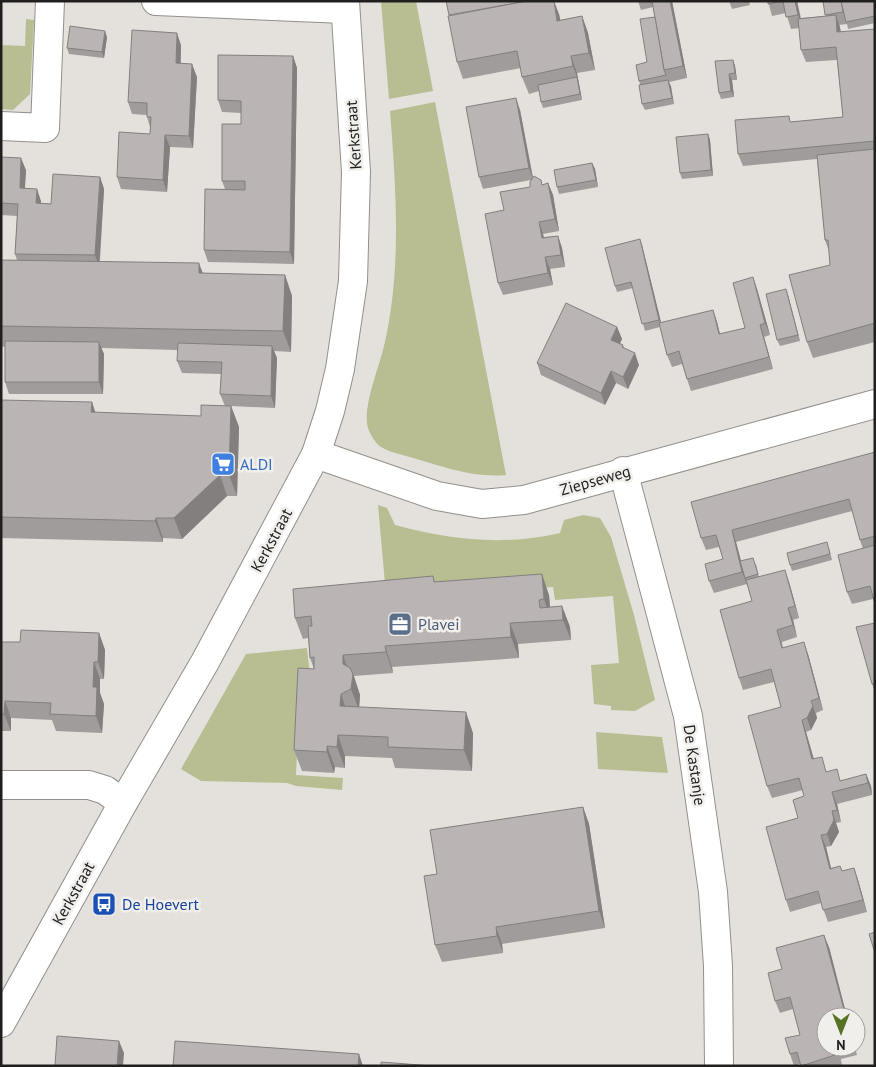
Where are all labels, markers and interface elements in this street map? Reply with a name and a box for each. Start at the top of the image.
street label: Kerkstraat [341,99,365,170]
supermarket icon: ALDI [210,451,236,477]
place label: ALDI [240,454,273,474]
street label: Ziepseweg [557,460,633,500]
street label: Kerkstraat [246,504,296,575]
office icon: Plavei [387,611,413,637]
place label: Plavei [418,614,460,634]
street label: De Kastanje [679,723,711,807]
street label: Kerkstraat [47,857,99,928]
bus stop icon: De Hoevert [91,891,117,917]
place label: De Hoevert [122,894,200,914]
north arrow [816,1007,866,1057]
text: N [836,1036,846,1054]

